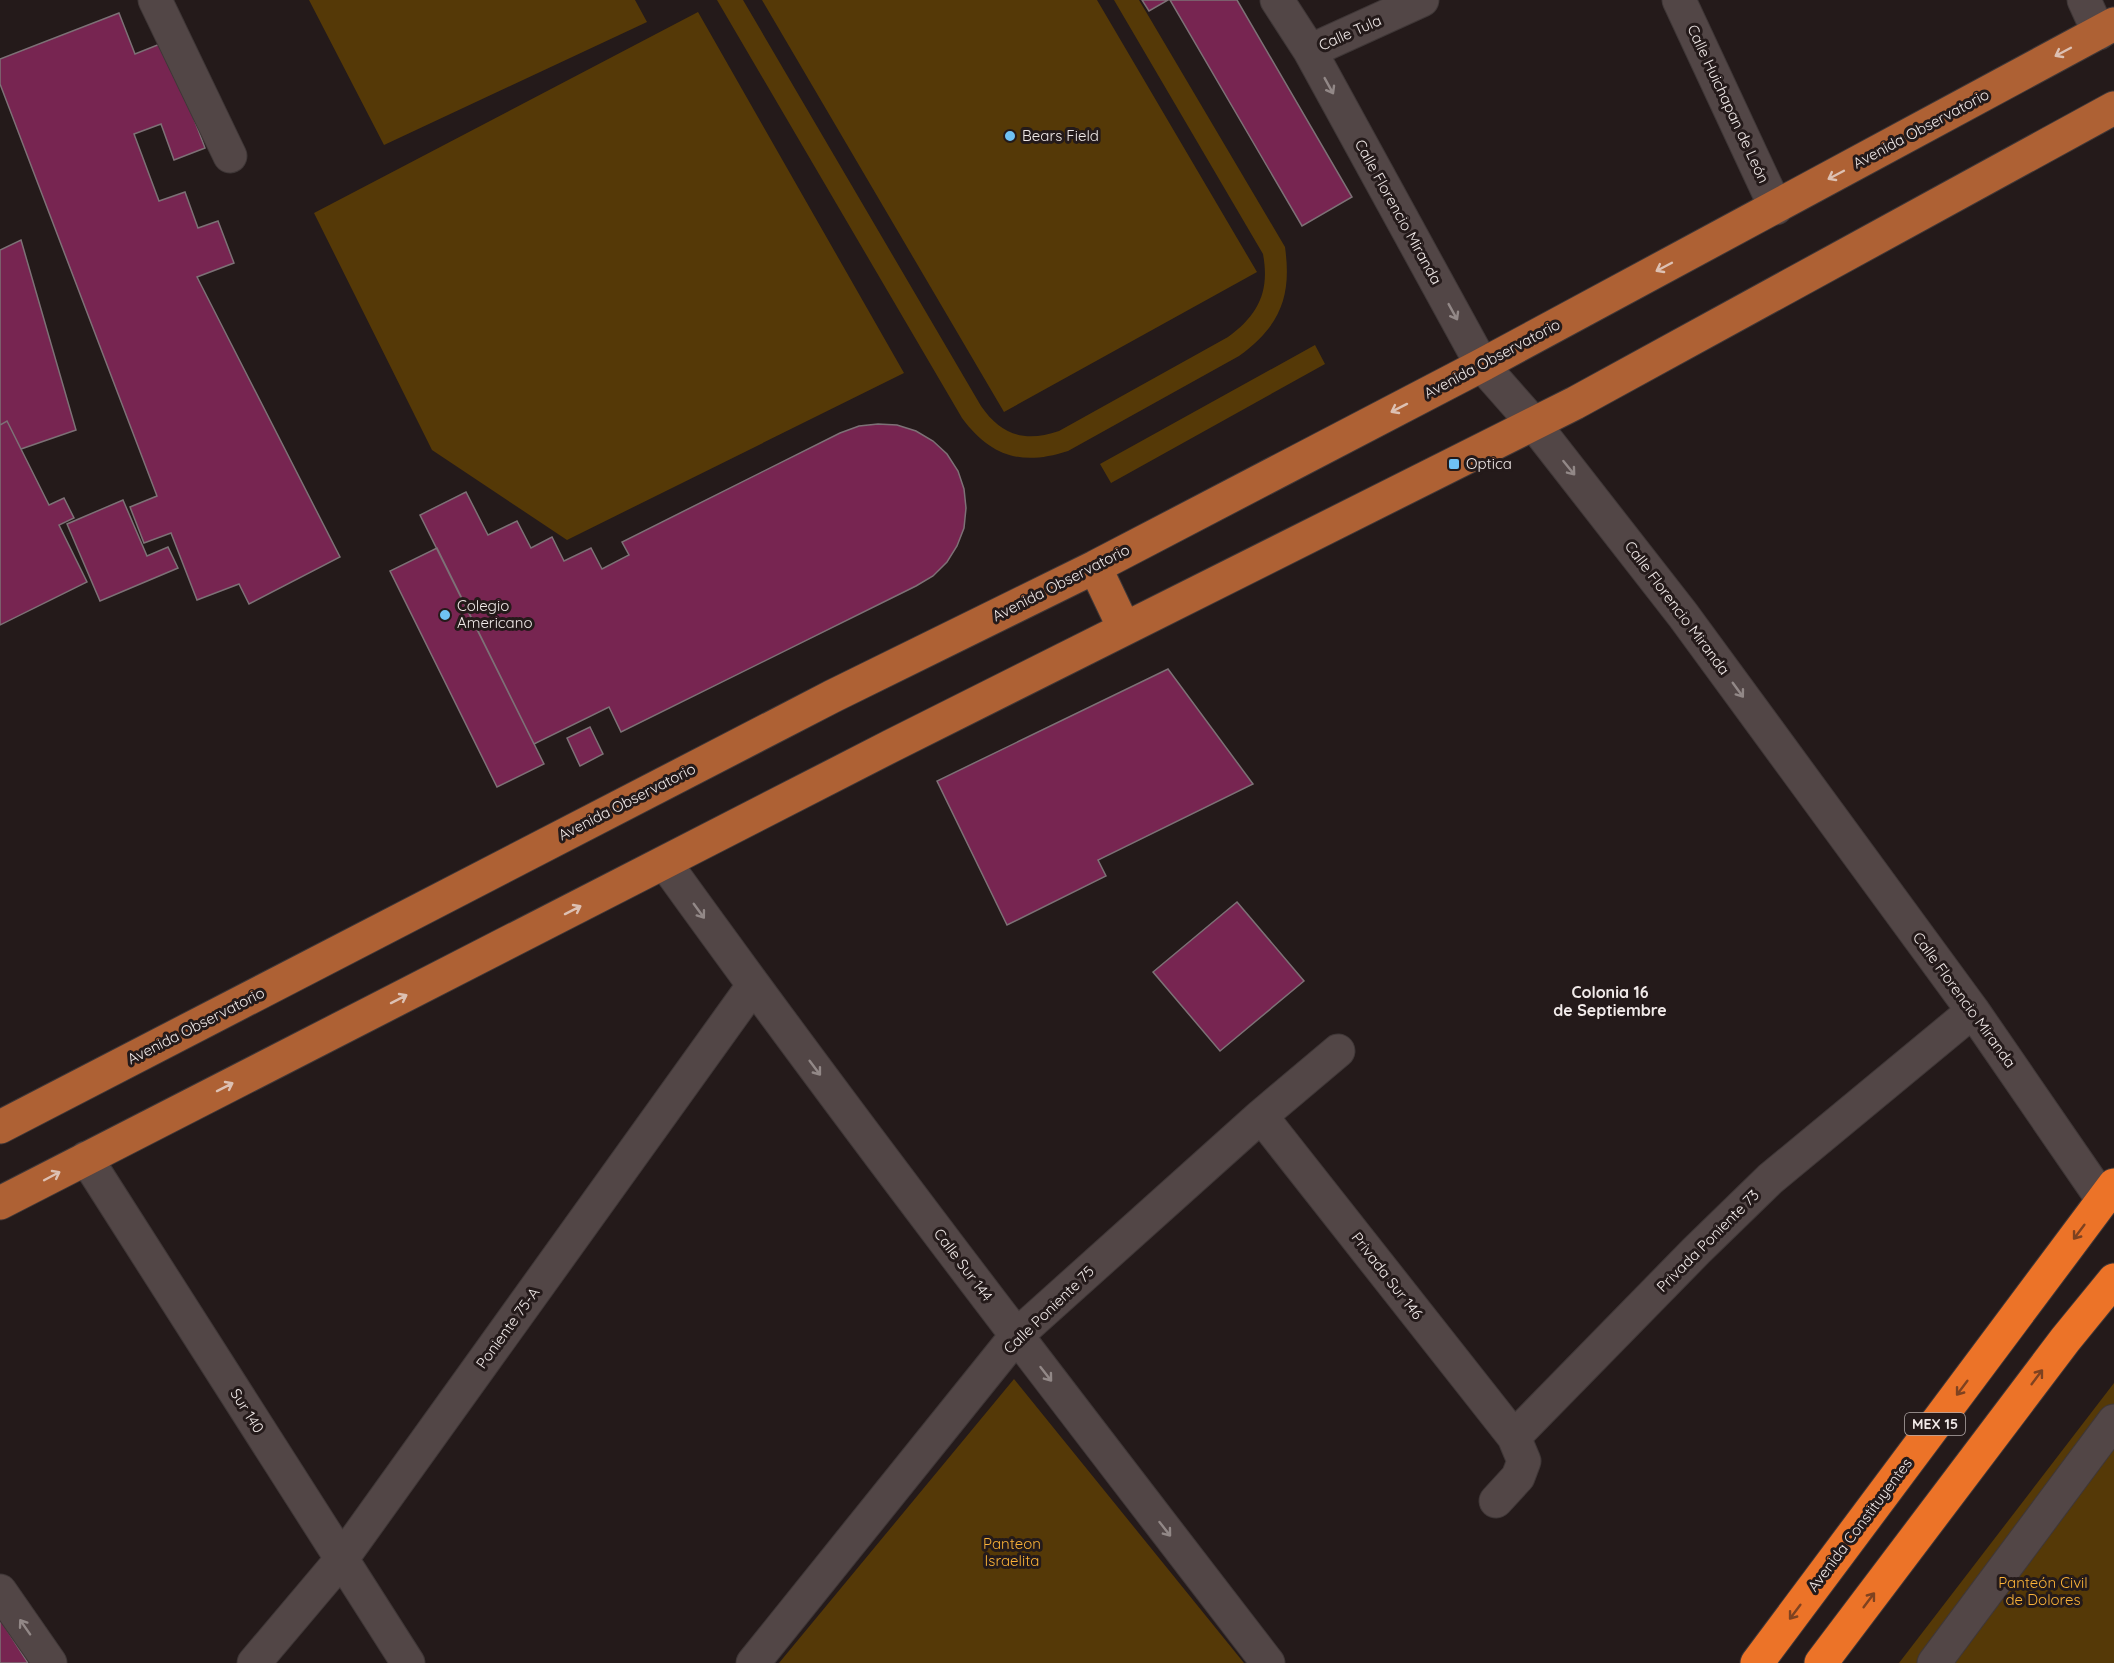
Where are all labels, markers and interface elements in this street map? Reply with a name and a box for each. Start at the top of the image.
street label: Calle Tula [1316,10,1384,55]
street label: Calle Huichapan de León [1683,21,1774,186]
one-way arrow [2055,46,2072,58]
one-way arrow [1323,77,1335,94]
street label: Avenida Observatorio [1849,85,1992,173]
place label: Bears Field [1022,126,1099,145]
marker: Bears Field [1003,129,1017,143]
street label: Calle Florencio Miranda [1351,136,1446,288]
one-way arrow [1828,169,1845,181]
one-way arrow [1656,262,1674,274]
one-way arrow [1448,303,1459,321]
street label: Avenida Observatorio [1420,315,1563,403]
one-way arrow [1391,403,1409,414]
place label: Optica [1466,454,1512,473]
marker: Optica [1447,457,1461,471]
one-way arrow [1562,460,1575,476]
street label: Calle Florencio Miranda [1621,537,1734,678]
street label: Avenida Observatorio [989,540,1133,625]
place label: Colegio Americano [457,596,532,632]
marker: Colegio Americano [438,608,452,622]
one-way arrow [1732,681,1744,697]
street label: Avenida Observatorio [555,759,699,844]
one-way arrow [693,902,705,918]
one-way arrow [563,904,581,915]
street label: Calle Florencio Miranda [1909,928,2020,1071]
district label: Colonia 16 de Septiembre [1553,982,1667,1020]
street label: Avenida Observatorio [124,983,268,1068]
one-way arrow [390,993,407,1005]
one-way arrow [808,1059,821,1075]
one-way arrow [216,1081,234,1093]
one-way arrow [43,1170,60,1182]
street label: Privada Poniente 73 [1652,1185,1763,1296]
one-way arrow [2073,1224,2085,1240]
street label: Calle Sur 144 [930,1225,997,1305]
street label: Privada Sur 146 [1347,1228,1427,1323]
street label: Calle Poniente 75 [999,1262,1098,1358]
street label: Poniente 75-A [472,1283,544,1372]
one-way arrow [1039,1366,1052,1382]
one-way arrow [2030,1369,2043,1385]
one-way arrow [1956,1380,1968,1396]
street label: Sur 140 [226,1385,268,1437]
road number: MEX 15 [1905,1413,1965,1435]
street label: Avenida Constituyentes [1803,1454,1916,1595]
one-way arrow [1158,1521,1171,1537]
park label: Panteon Israelita [983,1534,1041,1570]
park label: Panteón Civil de Dolores [1998,1573,2088,1609]
one-way arrow [1862,1592,1875,1608]
one-way arrow [1789,1603,1801,1619]
one-way arrow [19,1620,31,1636]

